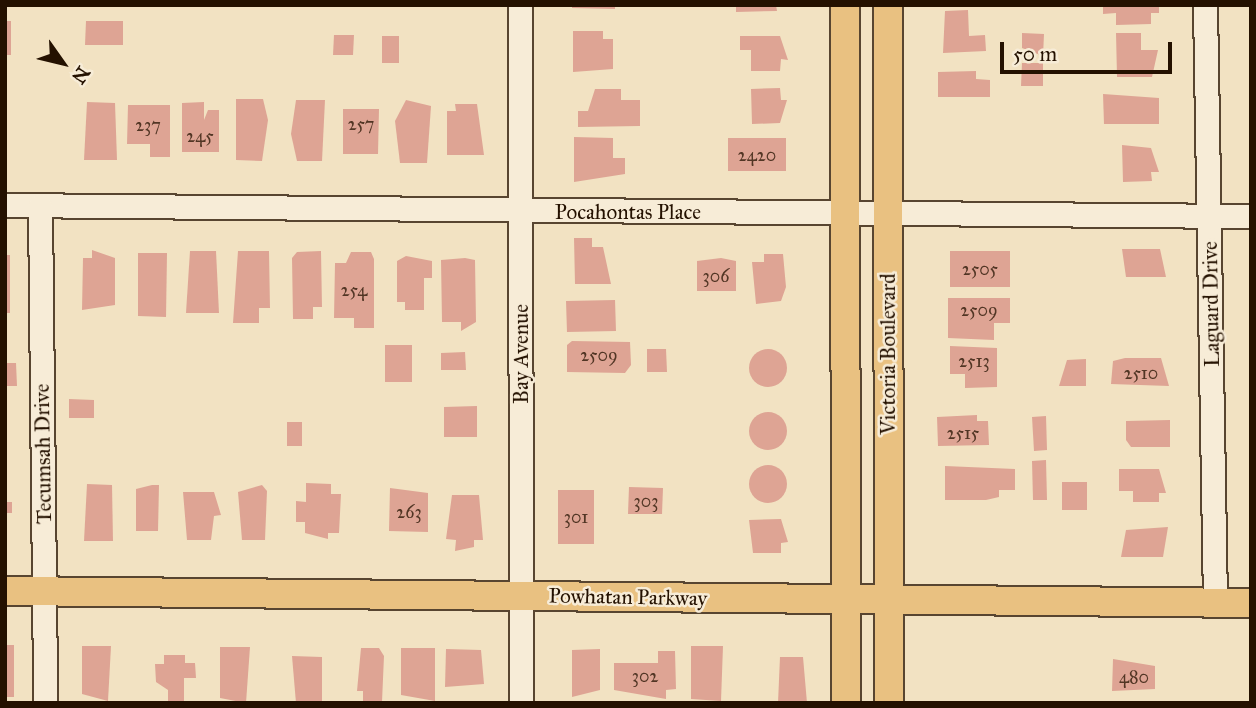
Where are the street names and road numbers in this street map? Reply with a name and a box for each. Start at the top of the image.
street label: Pocahontas Place [555,199,701,225]
street label: Laguard Drive [1197,241,1225,367]
street label: Victoria Boulevard [875,273,901,435]
street label: Bay Avenue [508,304,534,404]
street label: Tecumsah Drive [29,384,57,524]
street label: Powhatan Parkway [548,583,708,611]

